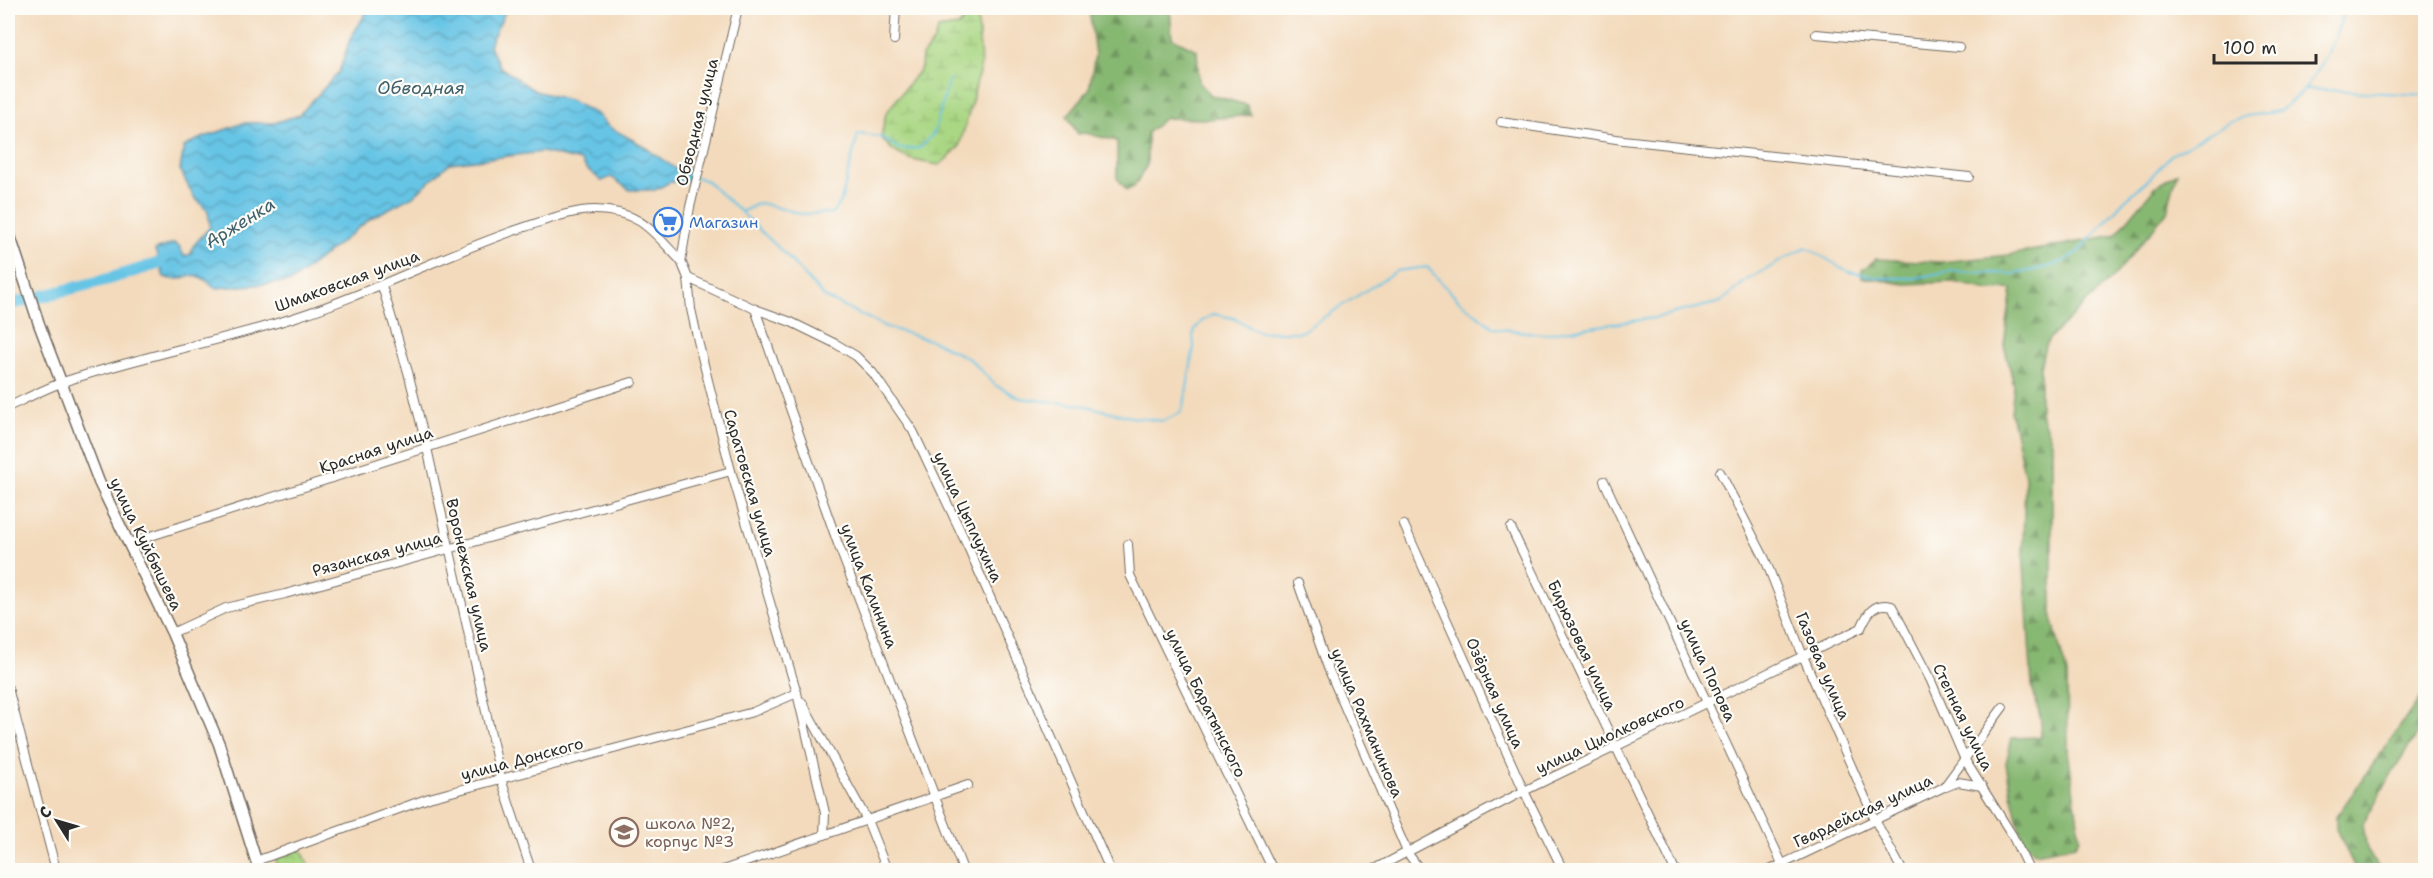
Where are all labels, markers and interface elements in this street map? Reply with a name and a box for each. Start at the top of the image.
scale bar [2214,27,2316,65]
text: 100 m [2223,36,2277,60]
street label: Обводная улица [671,56,723,188]
water label: Обводная [377,76,465,100]
water label: Арженка [200,192,280,254]
supermarket icon: Магазин [652,206,684,238]
place label: Магазин [689,212,758,233]
street label: Шмаковская улица [272,245,422,317]
street label: Саратовская улица [719,407,781,559]
street label: Красная улица [317,422,436,478]
street label: улица Цыплухина [928,448,1008,586]
street label: улица Куйбышева [105,474,187,614]
street label: Воронежская улица [441,496,497,654]
street label: улица Калинина [836,521,902,651]
street label: Рязанская улица [310,527,444,581]
street label: Бирюзовая улица [1543,576,1621,714]
street label: Газовая улица [1791,609,1855,723]
street label: улица Попова [1675,615,1741,725]
street label: улица Баратынского [1161,625,1251,781]
street label: Озёрная улица [1461,634,1529,752]
street label: улица Рахманинова [1326,645,1408,801]
street label: Степная улица [1928,660,1998,774]
street label: улица Циолковского [1532,691,1688,779]
street label: улица Донского [458,733,586,785]
street label: Гвардейская улица [1790,770,1936,852]
north arrow [27,791,87,851]
text: С [34,802,57,823]
place label: школа №2, корпус №3 [645,813,735,852]
school or university icon: школа №2, корпус №3 [608,816,640,848]

